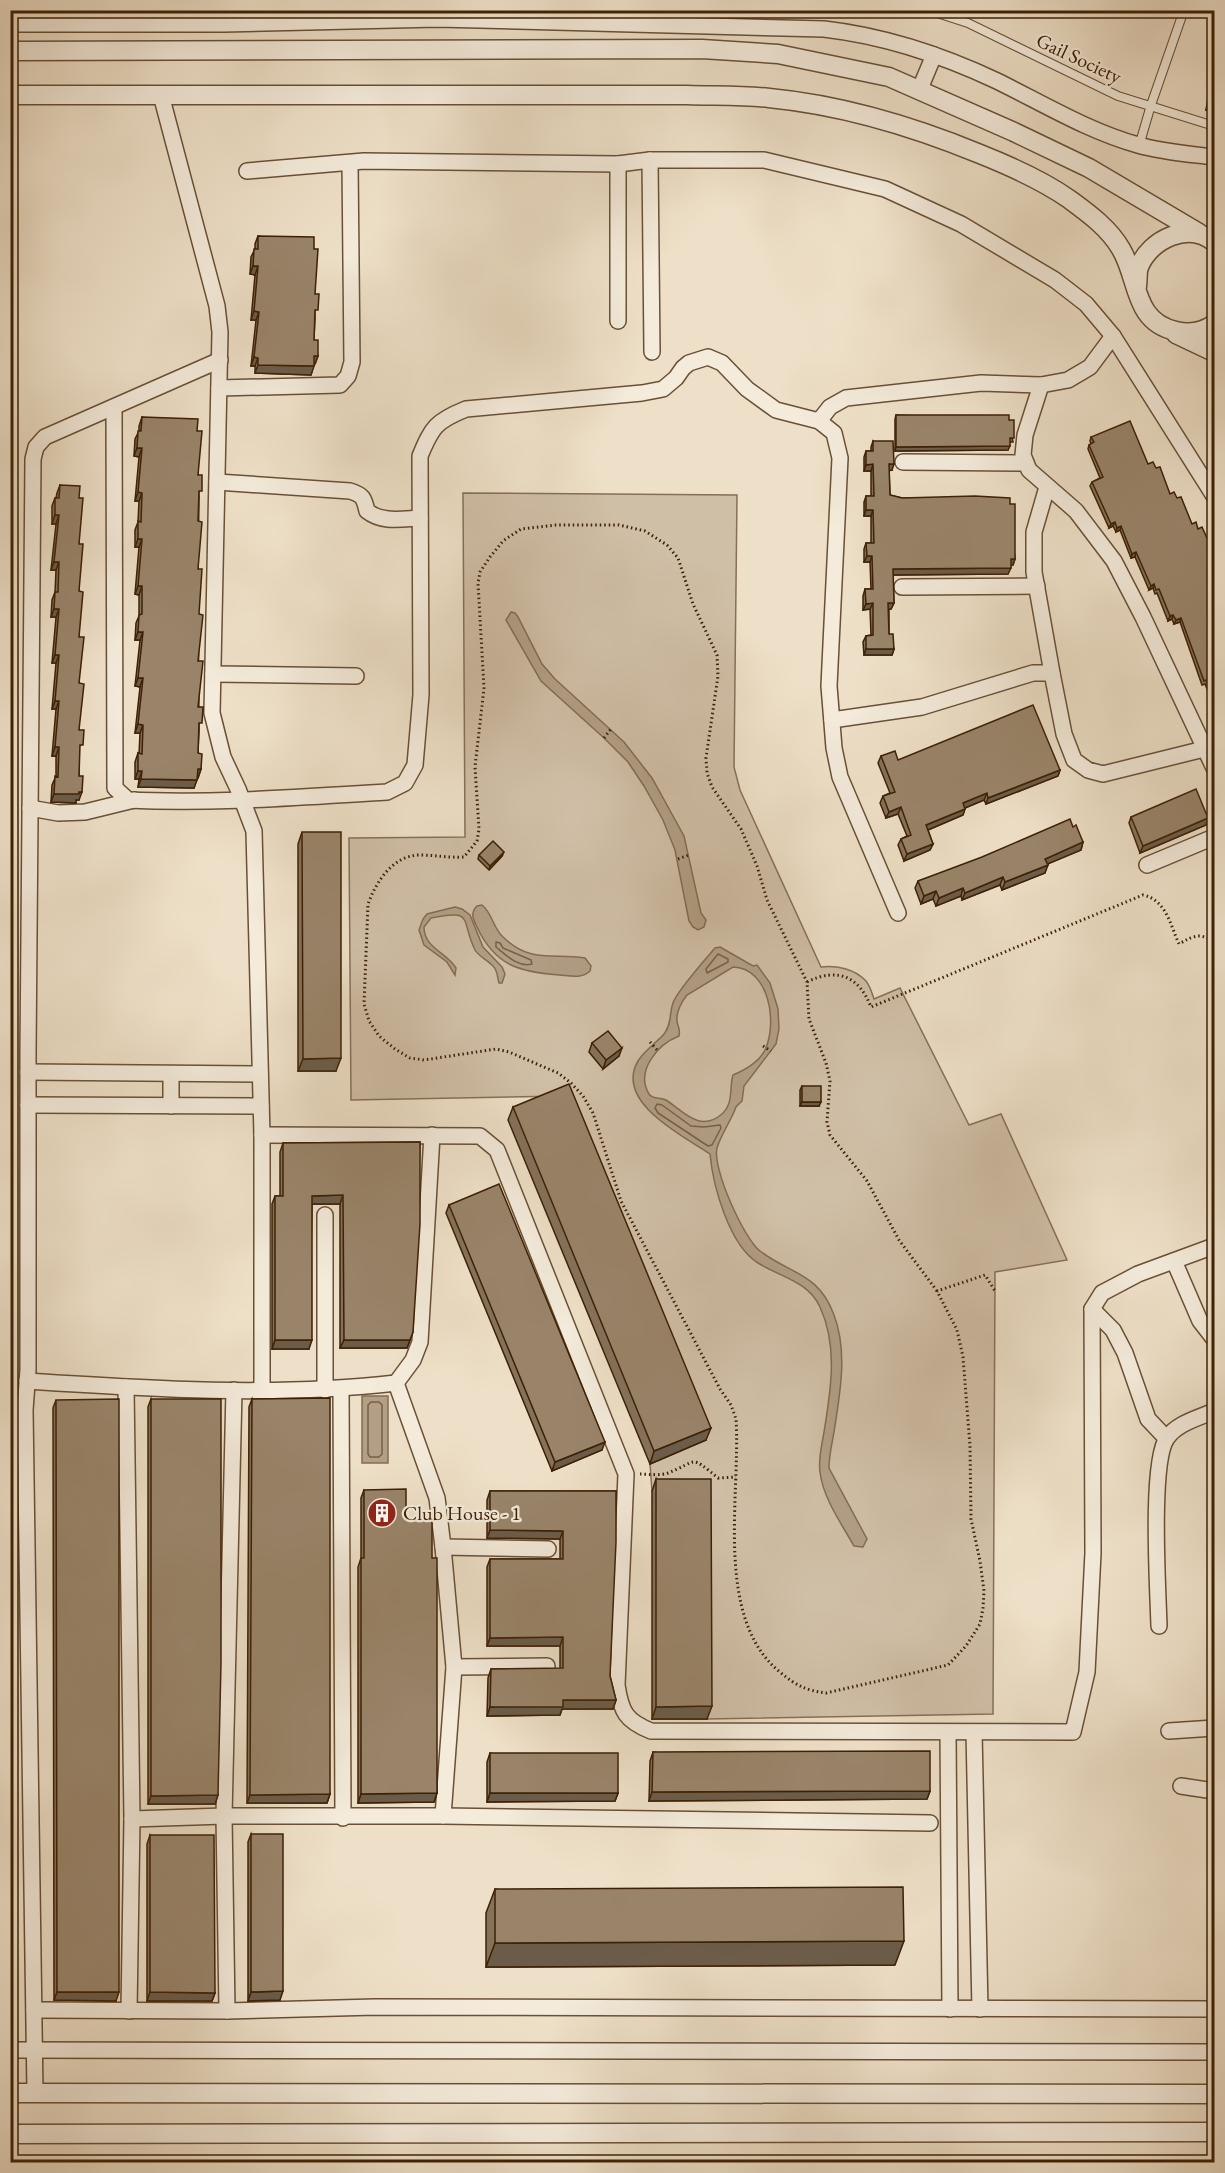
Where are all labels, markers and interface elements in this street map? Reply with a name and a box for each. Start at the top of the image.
street label: Gail Society [1032,27,1126,89]
building icon: Club House - 1 [366,1497,398,1529]
place label: Club House - 1 [403,1500,521,1526]

